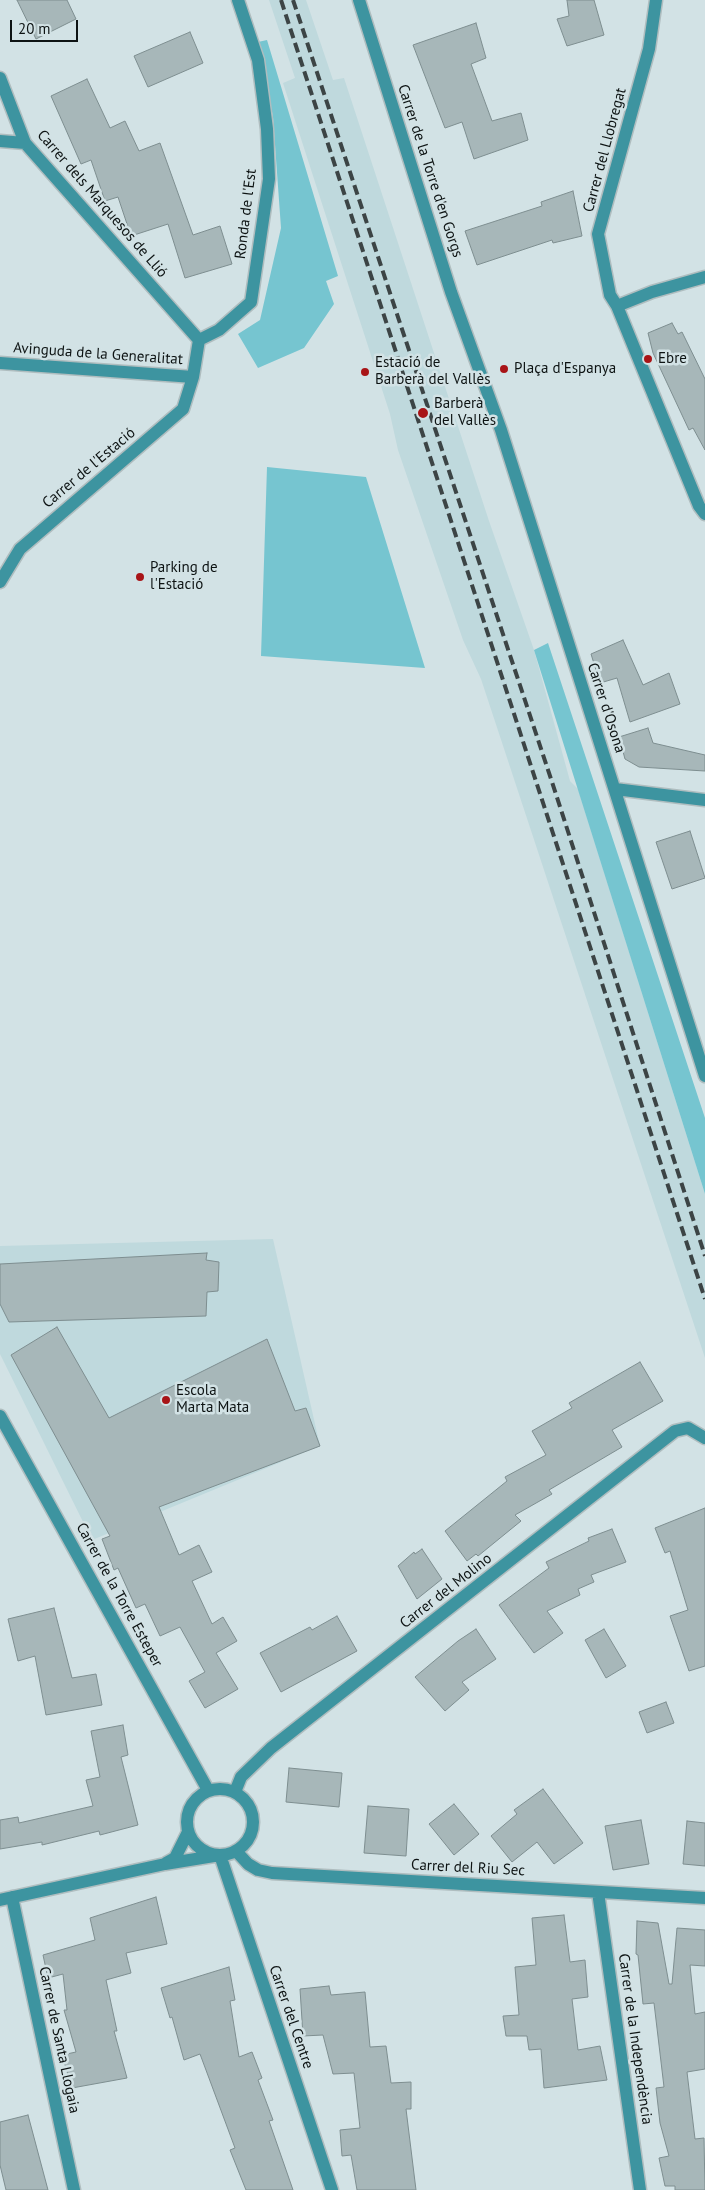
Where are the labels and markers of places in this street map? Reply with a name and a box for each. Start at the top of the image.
place label: Ebre [658,350,687,368]
marker: Ebre [642,353,654,365]
place label: Estació de Barberà del Vallès [375,354,491,389]
place label: Plaça d'Espanya [514,360,616,378]
marker: Plaça d'Espanya [498,363,510,375]
marker: Estació de Barberà del Vallès [359,366,371,378]
place label: Barberà del Vallès [434,395,496,430]
marker: Barberà del Vallès [416,406,430,420]
place label: Parking de l'Estació [150,559,218,594]
marker: Parking de l'Estació [134,571,146,583]
place label: Escola Marta Mata [176,1382,249,1417]
marker: Escola Marta Mata [160,1394,172,1406]

